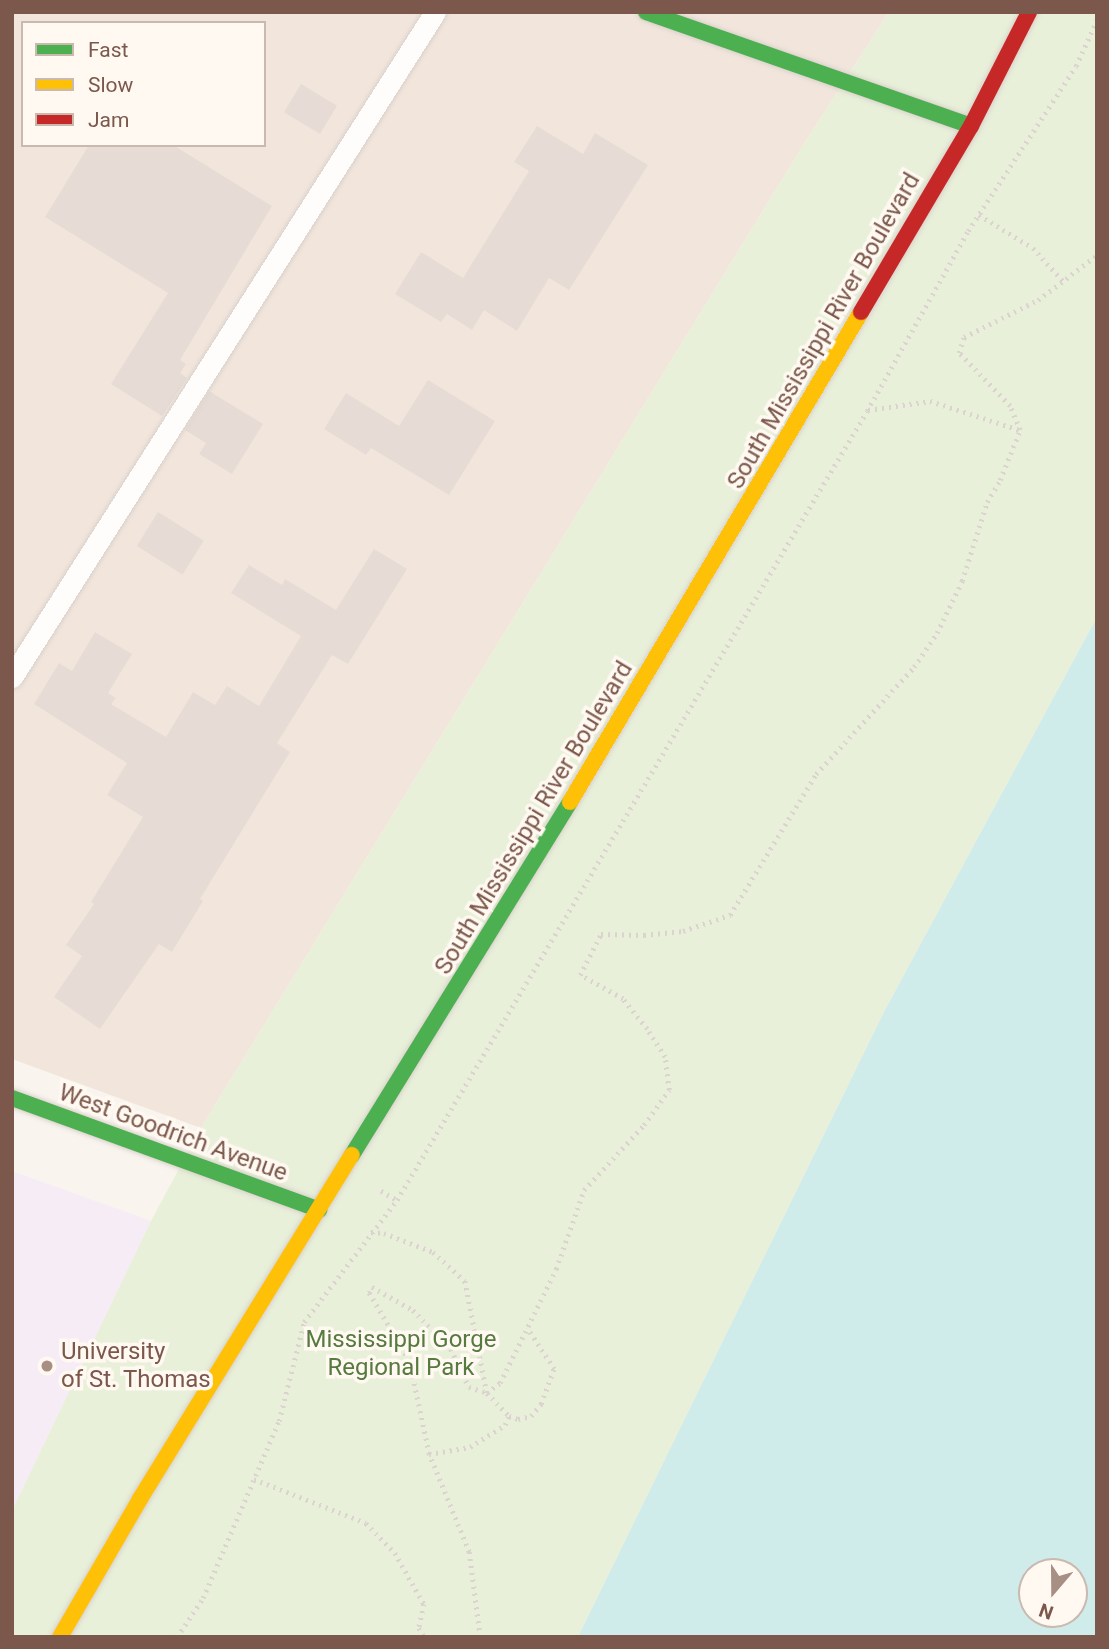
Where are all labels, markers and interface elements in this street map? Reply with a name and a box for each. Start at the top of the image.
legend [21,21,266,147]
text: Fast [88,38,128,62]
text: Slow [88,73,133,97]
text: Jam [88,108,129,132]
street label: South Mississippi River Boulevard [722,168,926,494]
street label: South Mississippi River Boulevard [429,656,639,980]
street label: West Goodrich Avenue [55,1078,291,1188]
park label: Mississippi Gorge Regional Park [306,1326,496,1382]
place label: University of St. Thomas [61,1338,211,1394]
marker: University of St. Thomas [39,1358,55,1374]
north arrow [1018,1558,1088,1628]
text: N [1036,1598,1057,1624]

